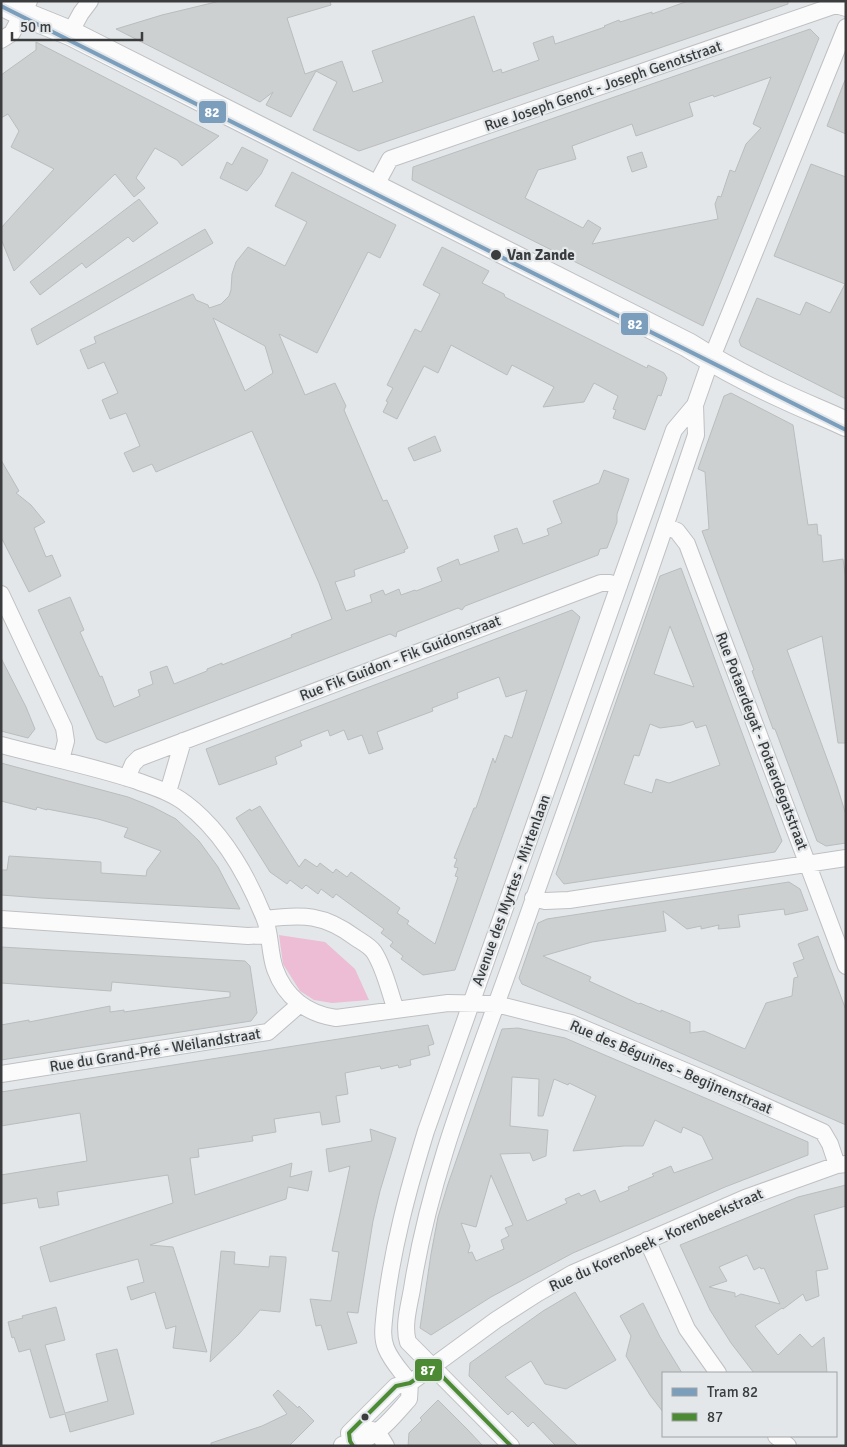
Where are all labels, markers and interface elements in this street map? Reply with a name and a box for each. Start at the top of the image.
scale bar [12,10,142,42]
text: 50 m [20,18,51,36]
street label: Rue Joseph Genot - Joseph Genotstraat [482,37,724,135]
line badge: 82 [198,100,227,124]
text: 82 [204,104,220,121]
place label: Van Zande [507,246,575,264]
marker: Van Zande [489,248,503,262]
line badge: 82 [620,312,649,336]
text: 82 [627,316,643,333]
street label: Rue Fik Guidon - Fik Guidonstraat [297,611,503,705]
street label: Rue Potaerdegat - Potaerdegatstraat [712,629,812,853]
street label: Avenue des Myrtes - Mirtenlaan [468,792,554,988]
street label: Rue des Béguines - Begijnenstraat [567,1016,775,1118]
street label: Rue du Grand-Pré - Weilandstraat [48,1024,262,1076]
street label: Rue du Korenbeek - Korenbeekstraat [546,1185,766,1295]
line badge: 87 [414,1358,443,1382]
text: 87 [420,1362,436,1379]
legend [662,1372,837,1437]
text: Tram 82 [707,1383,758,1401]
text: 87 [707,1408,723,1426]
unlabelled marker [360,1412,370,1422]

